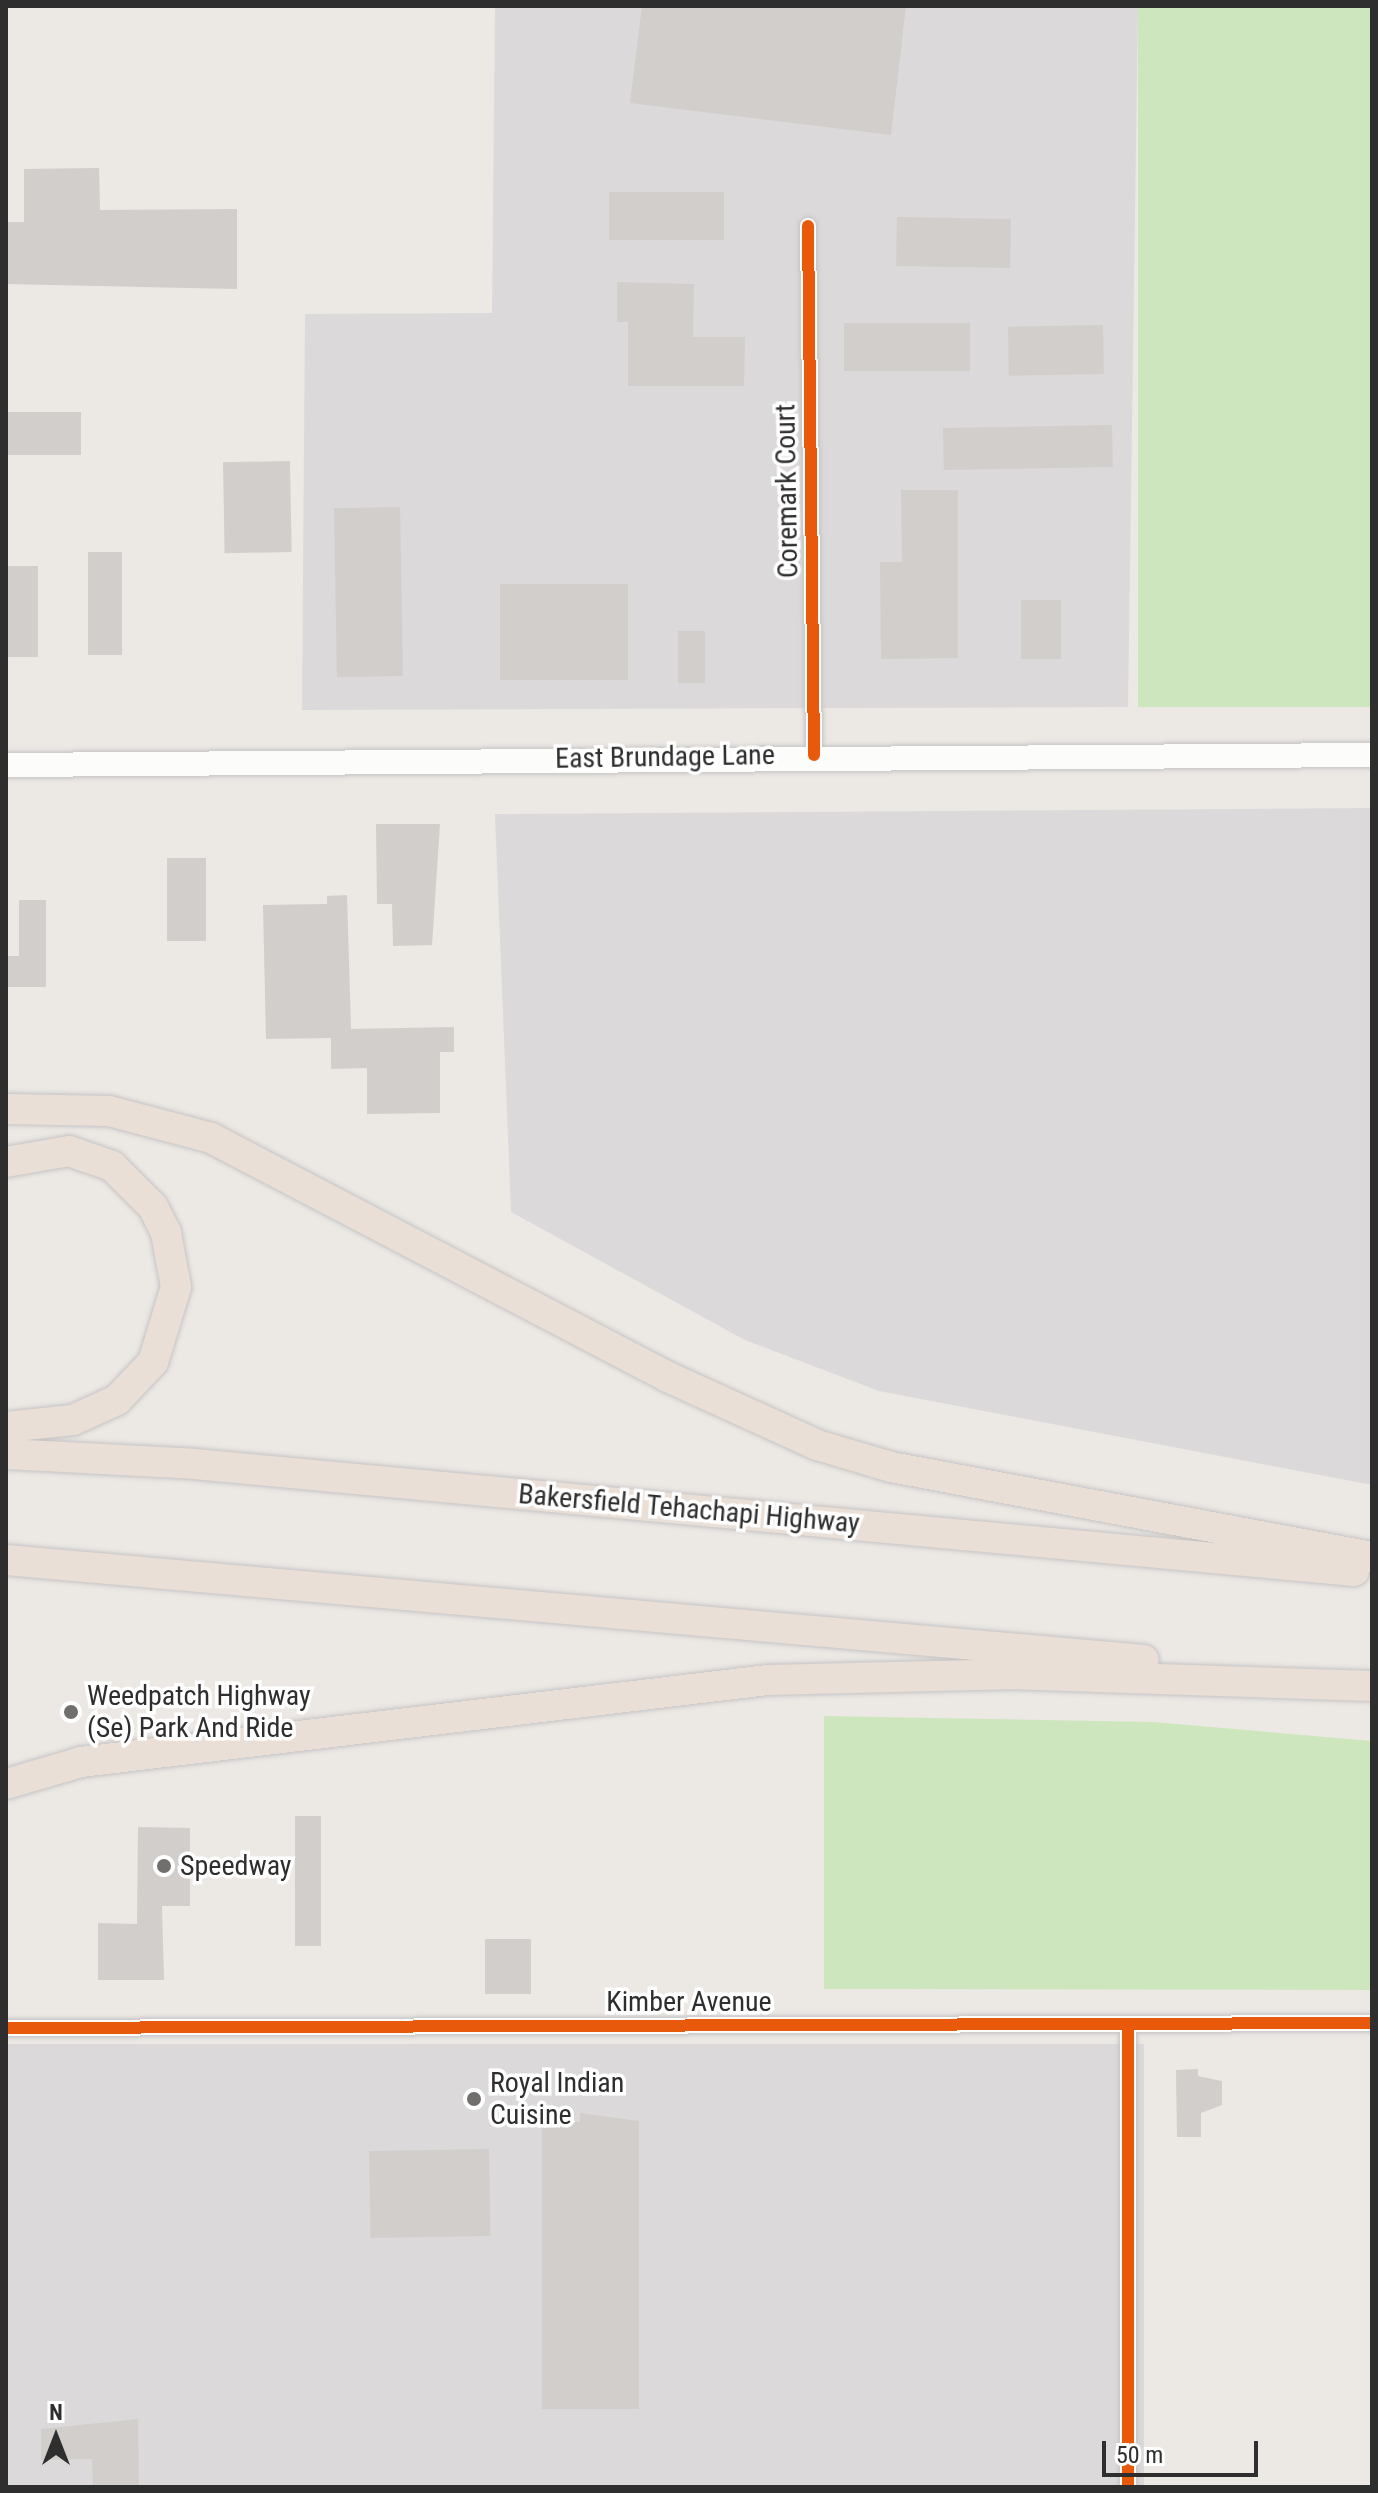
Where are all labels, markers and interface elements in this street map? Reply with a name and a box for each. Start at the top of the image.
street label: Coremark Court [769,404,805,578]
street label: East Brundage Lane [555,738,775,776]
street label: Bakersfield Tehachapi Highway [517,1477,861,1541]
place label: Weedpatch Highway (Se) Park And Ride [87,1679,311,1745]
marker: Weedpatch Highway (Se) Park And Ride [62,1703,80,1721]
place label: Speedway [180,1849,292,1883]
marker: Speedway [155,1857,173,1875]
street label: Kimber Avenue [606,1985,772,2019]
place label: Royal Indian Cuisine [490,2066,624,2132]
marker: Royal Indian Cuisine [465,2090,483,2108]
north arrow [16,2397,96,2477]
text: N [49,2400,63,2425]
scale bar [1106,2425,1262,2475]
text: 50 m [1116,2441,1163,2469]

